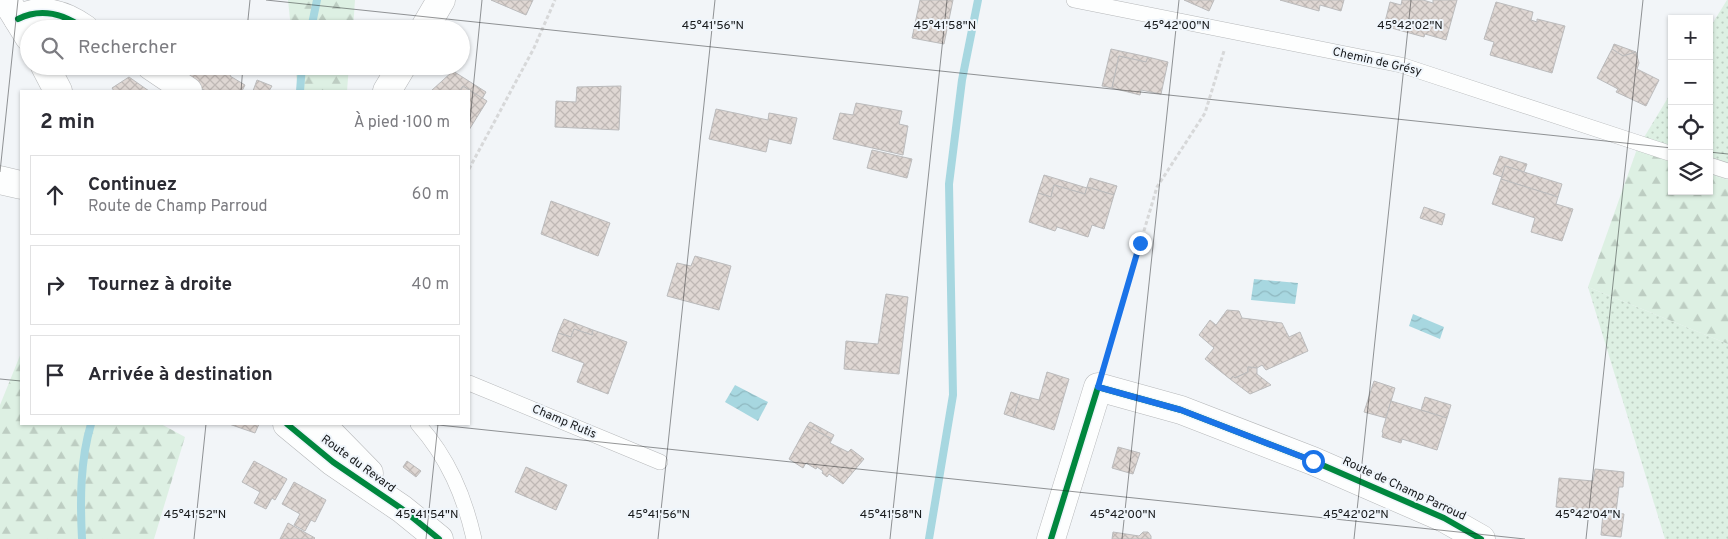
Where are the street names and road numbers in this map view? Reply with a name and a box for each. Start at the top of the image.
street label: Chemin de Grésy [1331,44,1423,80]
street label: Champ Rutis [529,401,599,443]
street label: Route du Revard [317,432,399,496]
street label: Route de Champ Parroud [1340,453,1468,525]

